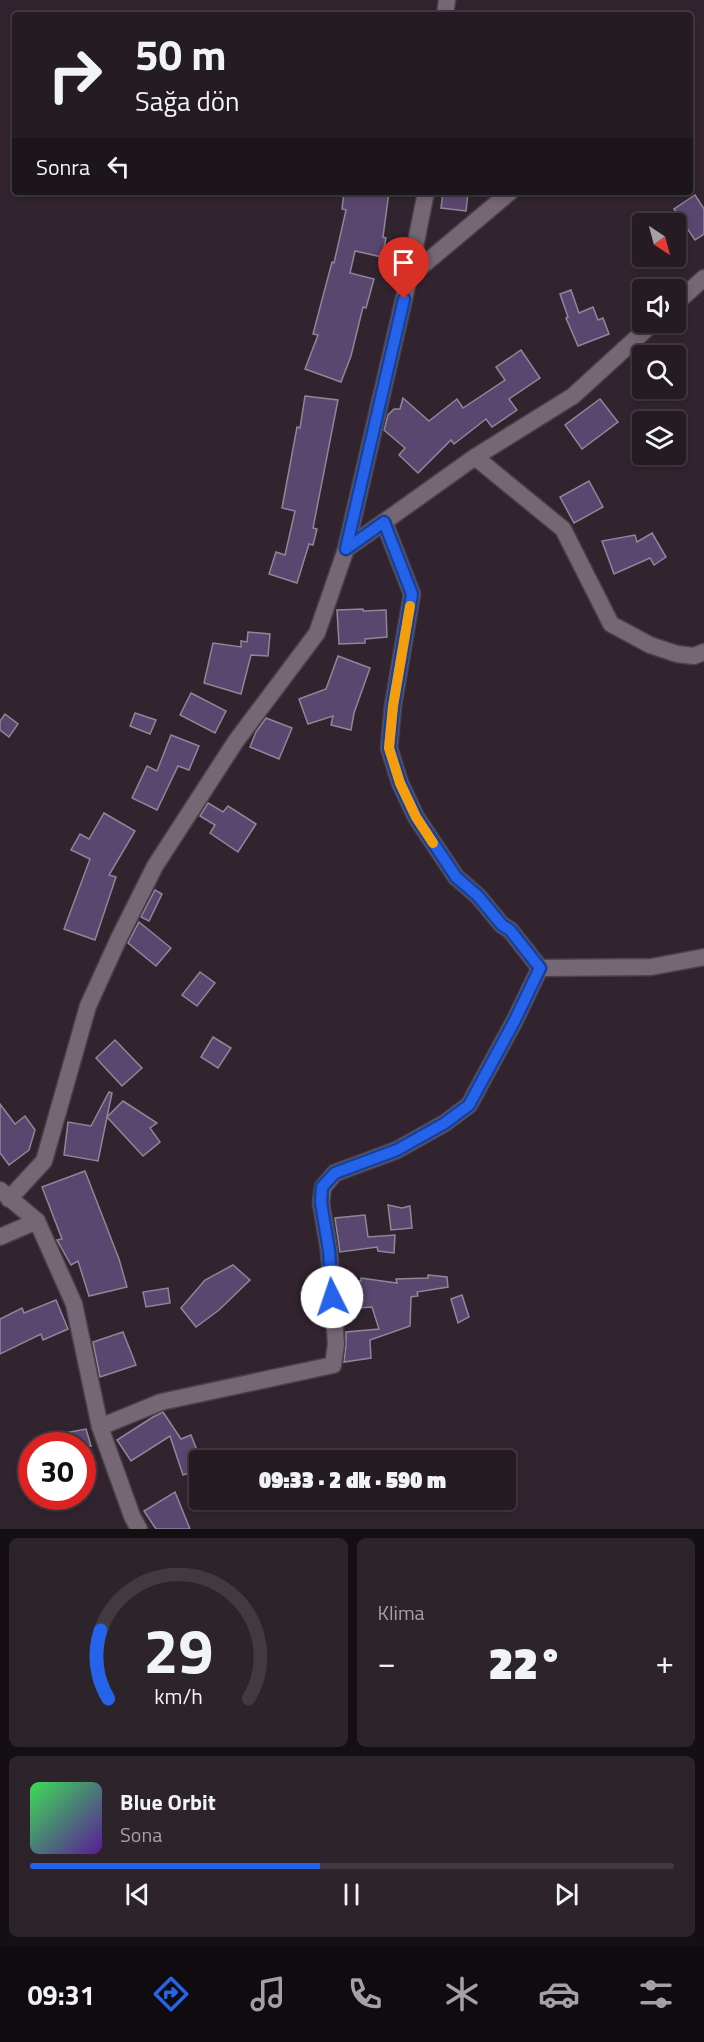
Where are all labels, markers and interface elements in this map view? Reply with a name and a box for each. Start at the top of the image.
text: 50 m [135,22,227,86]
icon: right [36,36,114,114]
text: Sağa dön [135,80,240,121]
text: Sonra [36,150,90,184]
icon: left [102,150,135,183]
north arrow [632,213,686,267]
map controls [632,213,686,465]
pin [378,237,429,299]
icon: arrive [387,246,420,279]
button: sound [632,279,686,333]
button: search [632,345,686,399]
button: layers [632,411,686,465]
position arrow [300,1265,364,1329]
speed limit sign: 30 [18,1432,96,1510]
text: 09:33 · 2 dk · 590 m [259,1463,446,1497]
text: Klima [378,1597,425,1628]
text: 29 [143,1602,213,1697]
text: 22° [489,1628,563,1696]
text: − [378,1637,396,1687]
text: + [656,1637,674,1687]
text: km/h [154,1681,203,1713]
text: Blue Orbit [120,1785,216,1819]
text: Sona [120,1819,162,1850]
icon: previous [121,1878,154,1911]
icon: pause [335,1878,368,1911]
icon: next [550,1878,583,1911]
icon: directions [150,1973,192,2015]
icon: music [247,1973,289,2015]
icon: phone [344,1973,386,2015]
icon: climate [441,1973,483,2015]
icon: car [538,1973,580,2015]
icon: filters [635,1973,677,2015]
text: 09:31 [27,1974,95,2015]

